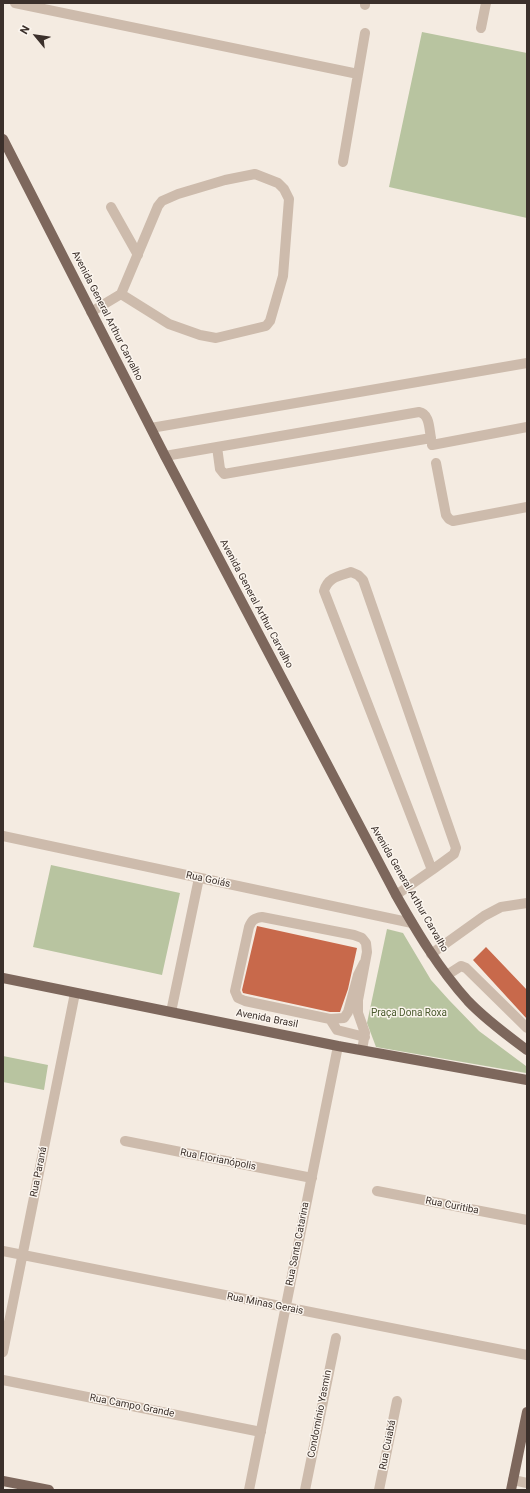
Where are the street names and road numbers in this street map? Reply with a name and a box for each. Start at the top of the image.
street label: Avenida General Arthur Carvalho [69,249,145,383]
street label: Avenida General Arthur Carvalho [217,538,295,670]
street label: Avenida General Arthur Carvalho [368,824,450,954]
street label: Rua Goiás [185,869,231,891]
street label: Avenida Brasil [235,1007,299,1031]
street label: Rua Paraná [28,1146,50,1198]
street label: Rua Florianópolis [179,1147,257,1173]
street label: Rua Curitiba [424,1195,480,1217]
street label: Rua Santa Catarina [284,1201,312,1287]
street label: Rua Minas Gerais [226,1291,304,1317]
street label: Condomínio Yasmin [306,1369,334,1459]
street label: Rua Campo Grande [89,1392,175,1420]
street label: Rua Cuiabá [377,1419,399,1471]

